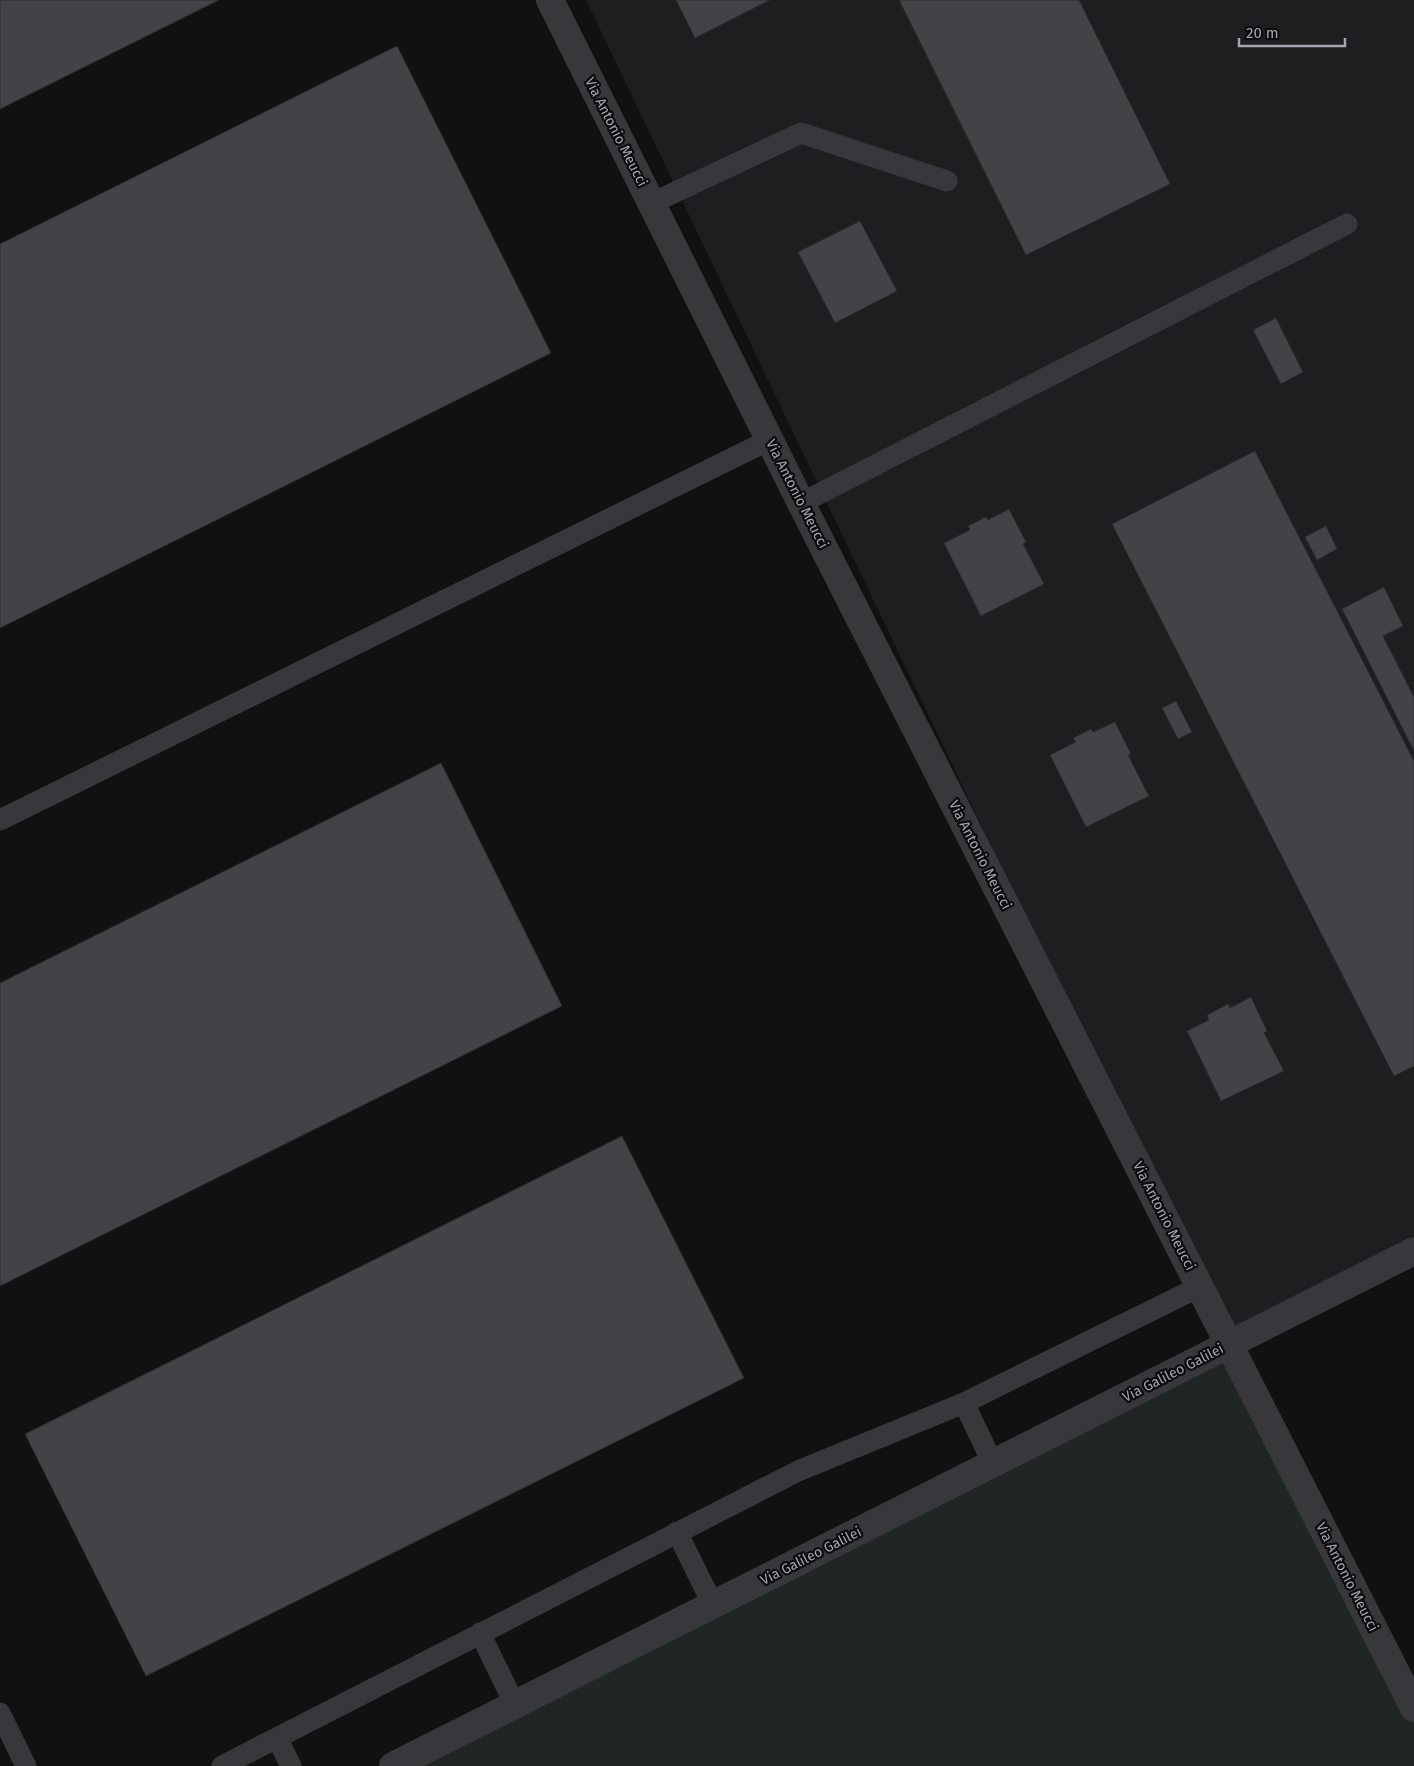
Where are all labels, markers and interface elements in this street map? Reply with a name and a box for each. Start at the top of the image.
scale bar [1239,15,1345,47]
text: 20 m [1246,24,1279,42]
street label: Via Antonio Meucci [581,75,651,189]
street label: Via Antonio Meucci [762,437,832,551]
street label: Via Antonio Meucci [945,798,1015,912]
street label: Via Antonio Meucci [1129,1159,1199,1273]
street label: Via Galileo Galilei [1120,1340,1226,1406]
street label: Via Antonio Meucci [1312,1520,1382,1634]
street label: Via Galileo Galilei [758,1523,864,1589]

